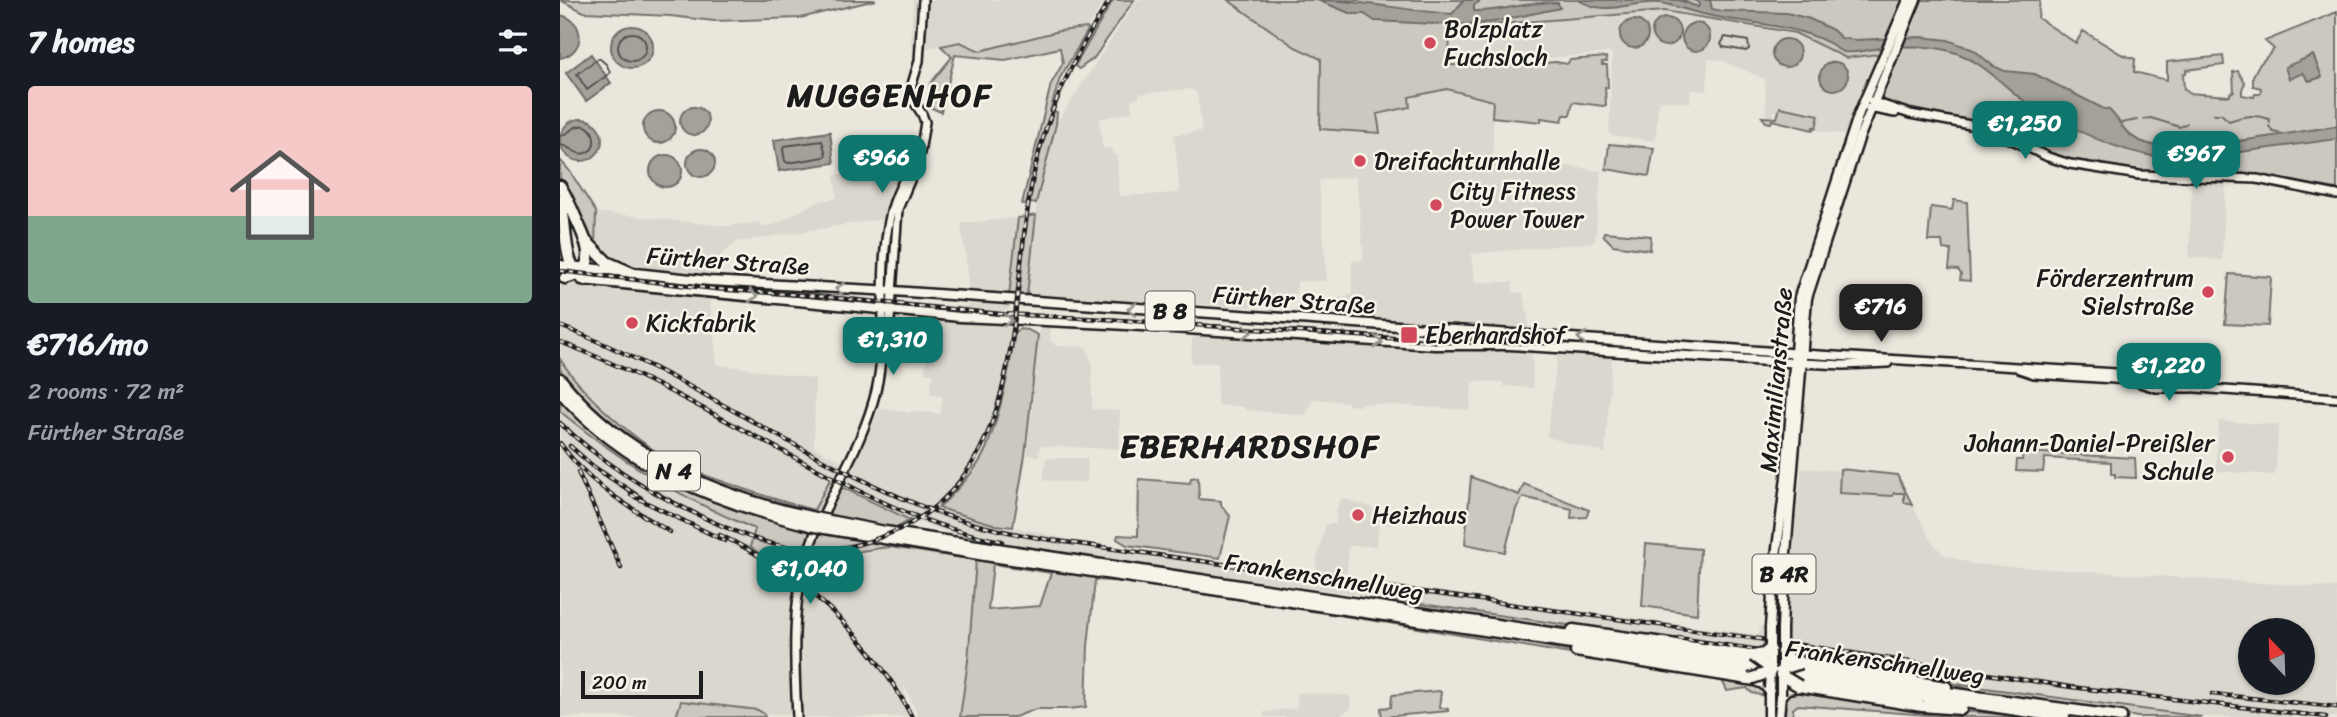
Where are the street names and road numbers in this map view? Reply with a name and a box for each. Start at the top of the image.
street label: Fürther Straße [645,234,811,288]
street label: Fürther Straße [1211,273,1377,327]
street label: Maximilianstraße [1747,286,1805,474]
road number: B 8 [1146,292,1194,330]
road number: N 4 [648,452,700,491]
street label: Frankenschnellweg [1222,541,1426,613]
road number: B 4R [1752,554,1816,594]
street label: Frankenschnellweg [1783,627,1987,697]

